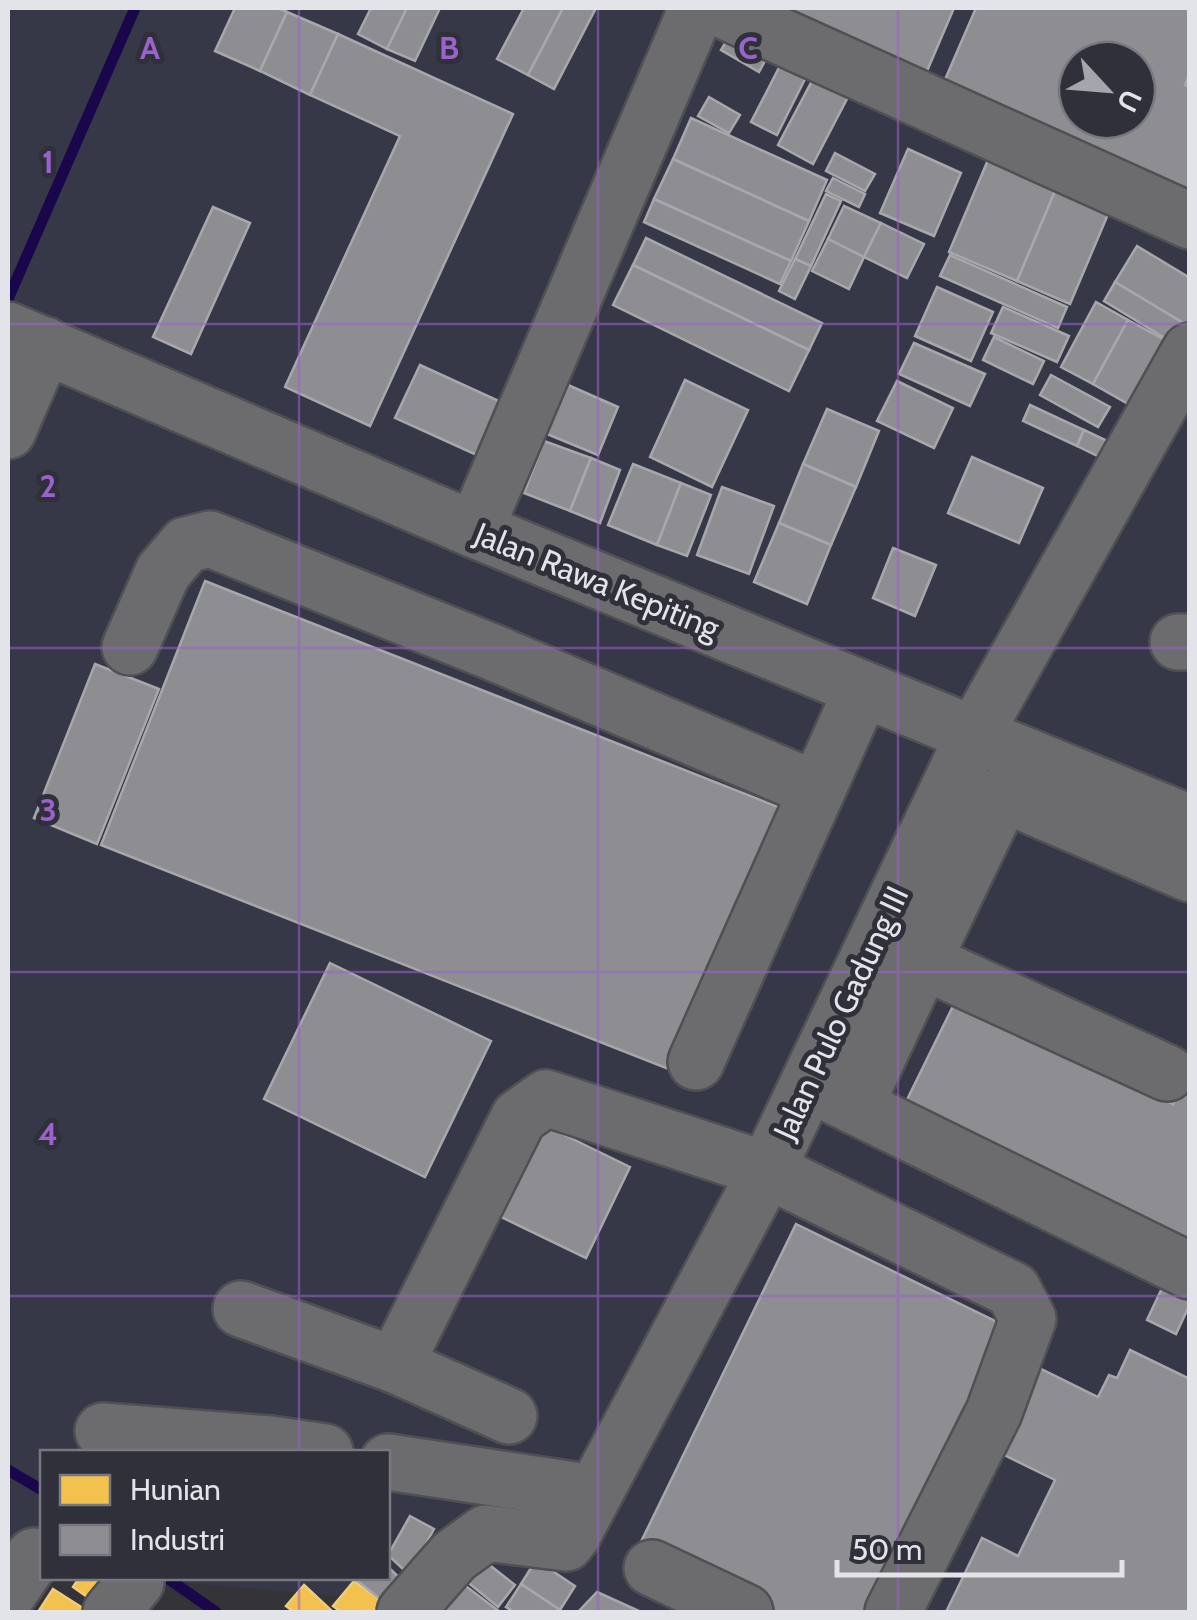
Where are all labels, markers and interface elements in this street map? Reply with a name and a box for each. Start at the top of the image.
text: A [140,28,160,67]
text: B [439,28,459,67]
text: C [738,28,758,67]
north arrow [1057,40,1157,140]
text: U [1110,84,1149,117]
text: 1 [42,142,54,181]
text: 2 [40,466,56,505]
street label: Jalan Rawa Kepiting [468,513,726,648]
text: 3 [39,790,57,829]
street label: Jalan Pulo Gadung III [764,880,916,1147]
text: 4 [38,1114,58,1153]
legend [40,1450,390,1580]
text: Hunian [130,1471,221,1508]
scale bar [837,1515,1122,1577]
text: Industri [130,1521,225,1558]
text: 50 m [852,1531,922,1568]

